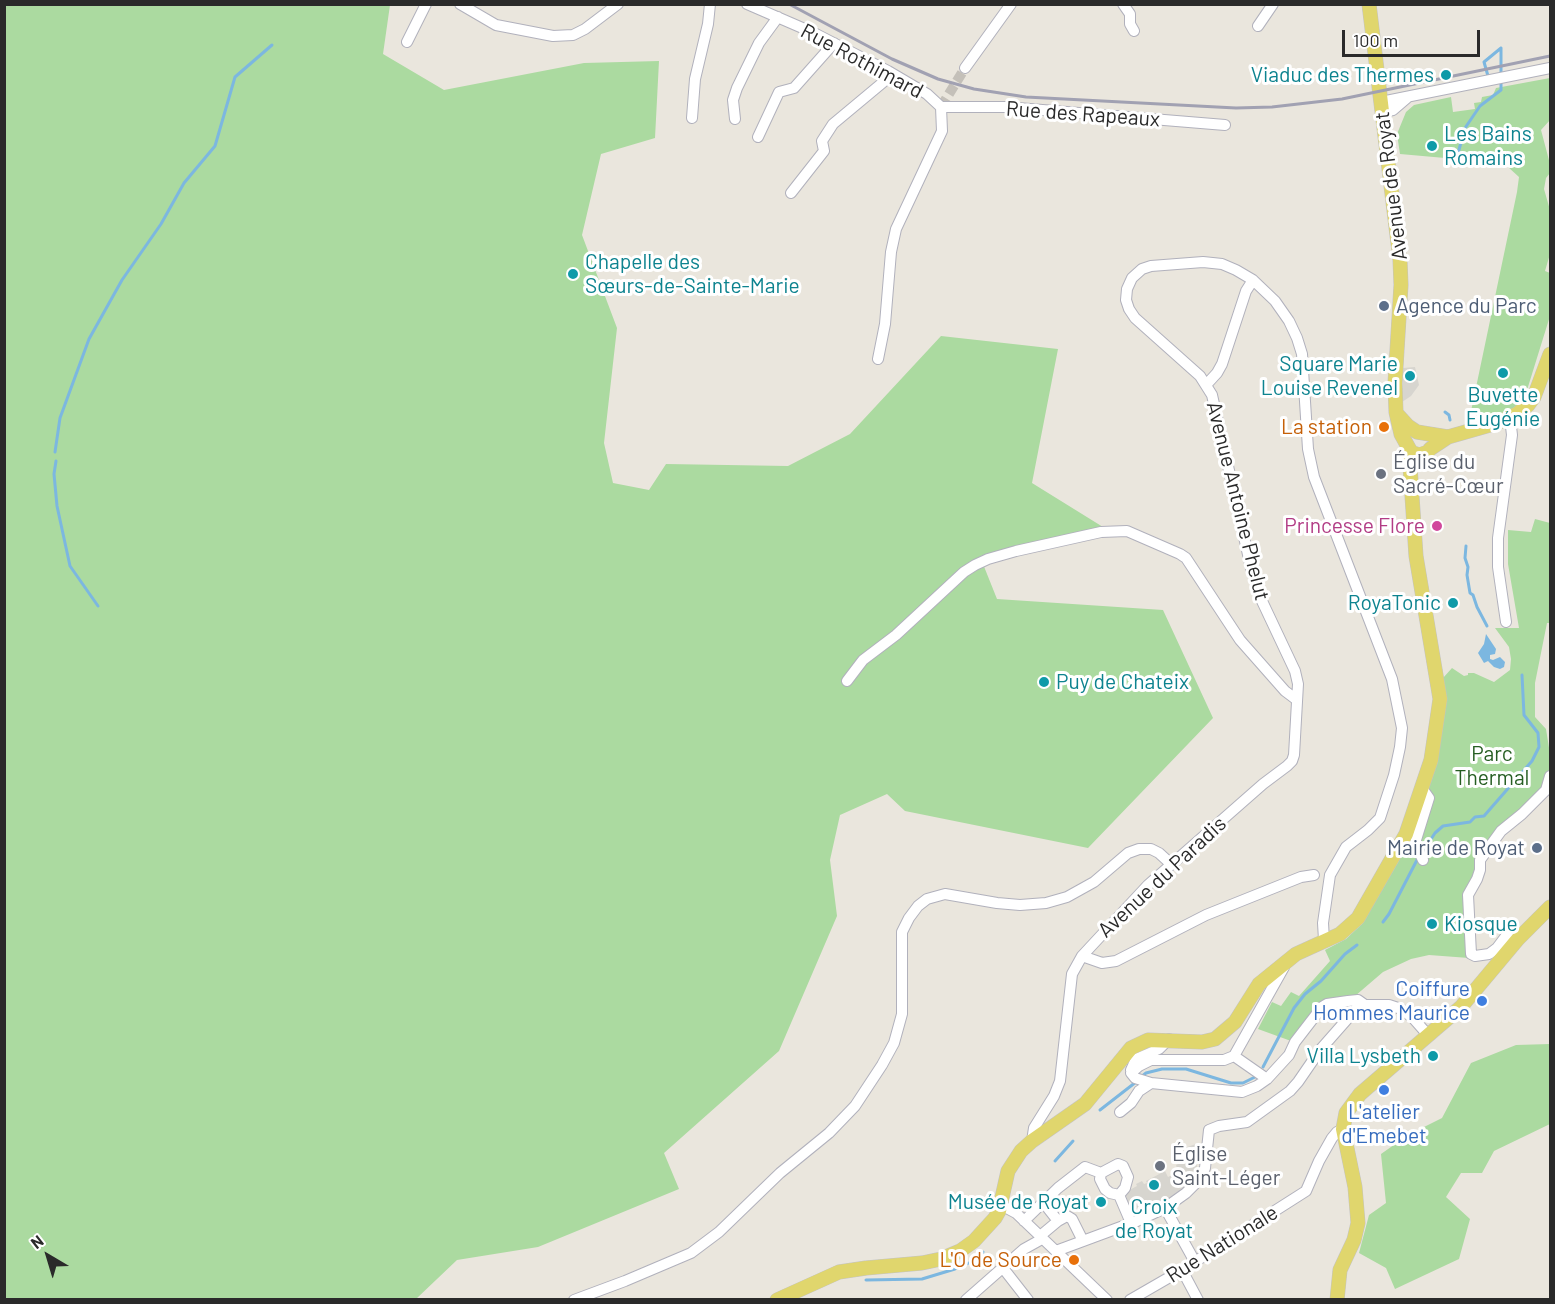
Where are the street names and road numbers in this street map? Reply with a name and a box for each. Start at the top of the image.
street label: Rue Rothimard [796,18,928,104]
street label: Rue des Rapeaux [1005,96,1161,132]
street label: Avenue de Royat [1369,110,1413,262]
street label: Avenue Antoine Phelut [1201,399,1275,603]
street label: Avenue du Paradis [1093,811,1231,943]
street label: Rue Nationale [1162,1200,1282,1288]

